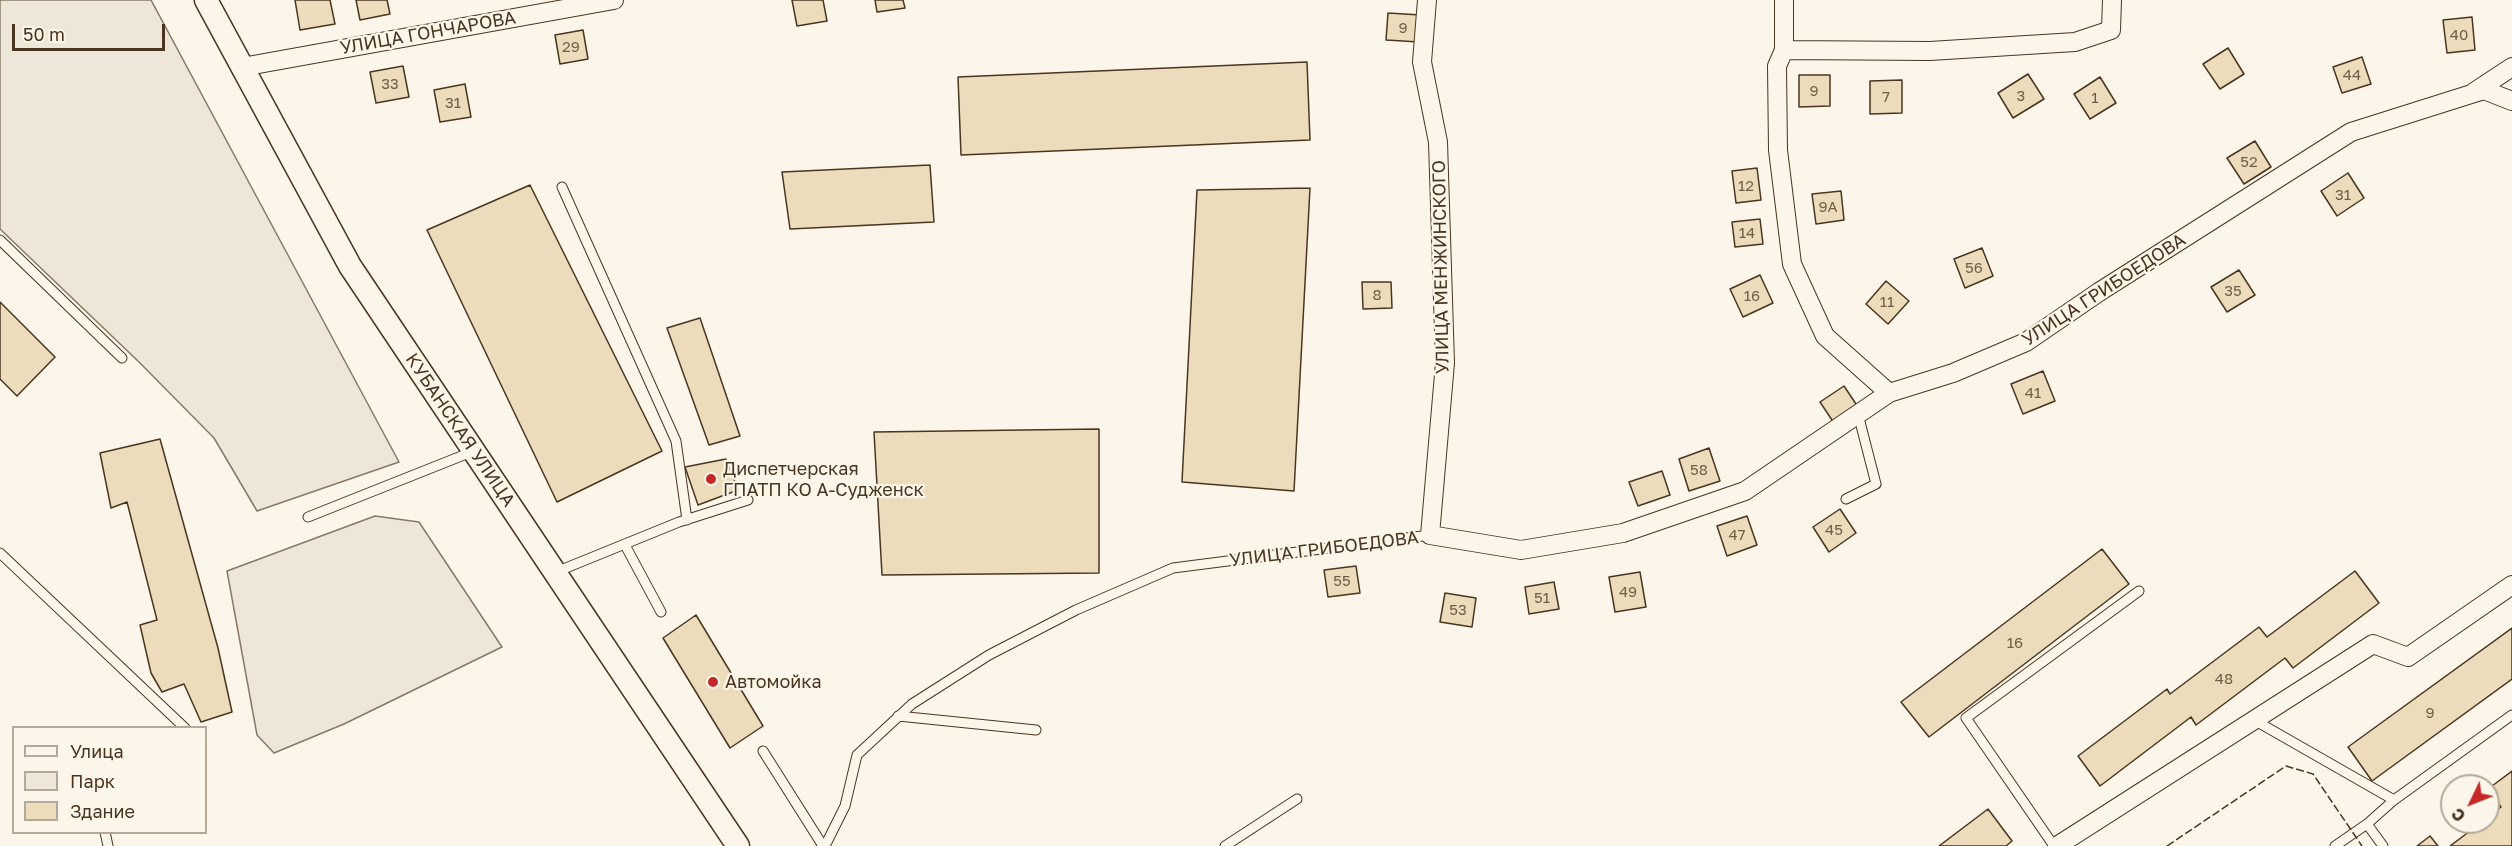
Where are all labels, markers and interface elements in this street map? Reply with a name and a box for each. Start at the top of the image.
street label: УЛИЦА ГОНЧАРОВА [338,7,518,59]
scale bar [15,12,168,50]
house number: 9 [1398,19,1408,37]
text: 50 m [23,23,65,45]
house number: 40 [2450,26,2468,44]
house number: 29 [562,38,580,56]
house number: 44 [2343,66,2361,84]
house number: 33 [381,75,399,93]
house number: 9 [1809,82,1819,100]
house number: 3 [2017,87,2025,105]
house number: 7 [1882,88,1890,106]
house number: 1 [2091,89,2099,107]
house number: 31 [445,94,461,112]
house number: 52 [2240,153,2258,171]
street label: УЛИЦА МЕНЖИНСКОГО [1428,160,1454,374]
house number: 12 [1738,177,1754,195]
house number: 31 [2335,186,2351,204]
house number: 9А [1818,198,1838,216]
house number: 14 [1739,224,1755,242]
street label: УЛИЦА ГРИБОЕДОВА [2018,229,2190,351]
house number: 56 [1965,259,1983,277]
house number: 35 [2224,282,2242,300]
house number: 8 [1372,286,1382,304]
house number: 16 [1744,287,1760,305]
house number: 11 [1880,293,1894,311]
street label: КУБАНСКАЯ УЛИЦА [401,349,519,511]
house number: 41 [2025,384,2041,402]
place label: Диспетчерская ГПАТП КО А-Судженск [723,458,924,500]
house number: 58 [1690,461,1708,479]
marker: Диспетчерская ГПАТП КО А-Судженск [704,472,718,486]
house number: 45 [1825,521,1843,539]
house number: 47 [1728,526,1746,544]
street label: УЛИЦА ГРИБОЕДОВА [1228,527,1420,571]
house number: 55 [1333,572,1351,590]
house number: 49 [1619,583,1637,601]
house number: 51 [1534,589,1550,607]
house number: 53 [1449,601,1467,619]
house number: 16 [2007,634,2023,652]
house number: 48 [2215,670,2233,688]
place label: Автомойка [725,671,822,693]
marker: Автомойка [706,675,720,689]
house number: 9 [2425,704,2435,722]
legend [12,726,207,834]
text: Улица [70,740,124,762]
text: Парк [70,770,115,792]
north arrow [2440,774,2500,834]
text: Здание [70,800,135,822]
text: С [2447,804,2469,826]

